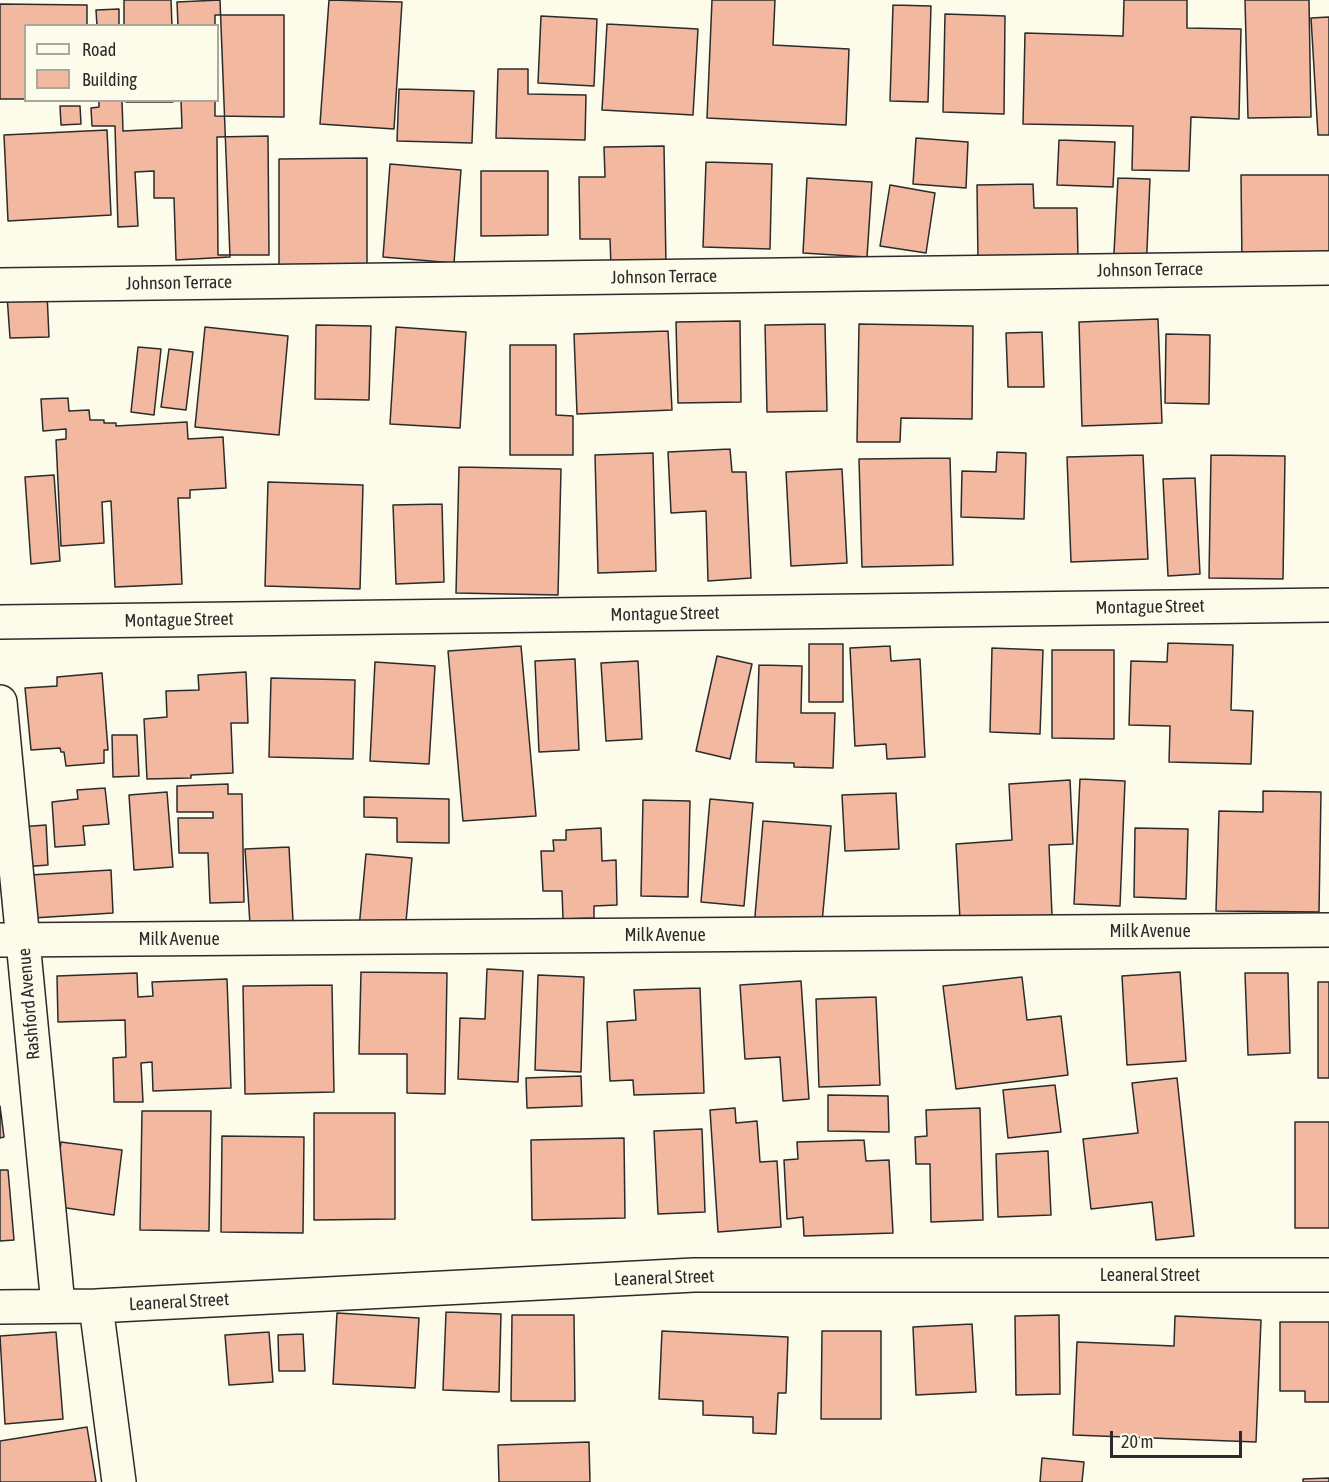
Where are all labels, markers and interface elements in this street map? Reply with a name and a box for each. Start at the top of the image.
legend [24,24,219,102]
text: Road [82,39,116,60]
text: Building [82,69,137,90]
street label: Johnson Terrace [1097,258,1203,282]
street label: Johnson Terrace [611,265,717,289]
street label: Johnson Terrace [126,271,232,295]
street label: Montague Street [1095,595,1205,619]
street label: Montague Street [610,602,720,626]
street label: Montague Street [124,608,234,632]
street label: Milk Avenue [1109,920,1191,942]
street label: Milk Avenue [624,924,706,946]
street label: Milk Avenue [138,928,220,950]
street label: Rashford Avenue [13,947,45,1061]
street label: Leaneral Street [1100,1264,1200,1286]
street label: Leaneral Street [613,1265,715,1291]
street label: Leaneral Street [128,1289,230,1315]
scale bar [1113,1419,1245,1457]
text: 20 m [1121,1431,1153,1452]

